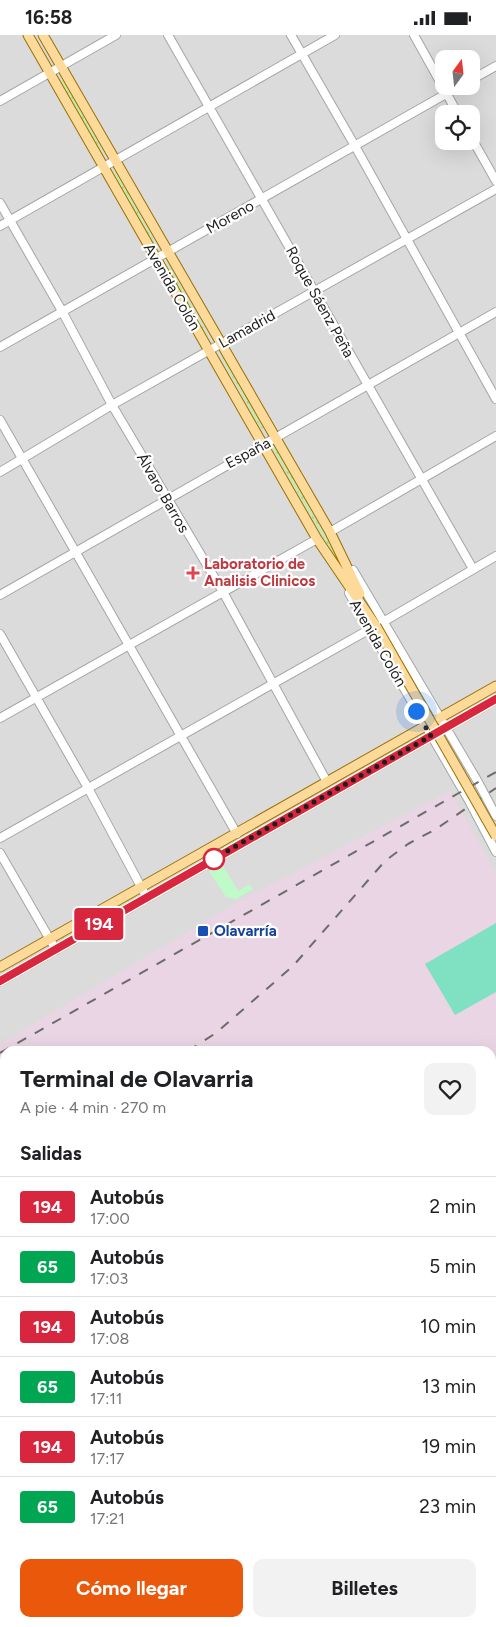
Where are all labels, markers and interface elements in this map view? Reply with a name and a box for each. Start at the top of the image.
text: 16:58 [25,6,72,29]
north arrow [435,50,480,95]
map controls [435,50,480,150]
button: locate [435,105,480,150]
street label: Moreno [203,196,257,237]
street label: Avenida Colón [140,240,204,334]
street label: Roque Sáenz Peña [282,243,358,361]
street label: Lamadrid [216,306,278,352]
street label: España [222,434,274,472]
street label: Álvaro Barros [133,450,193,536]
place label: Laboratorio de Analisis Clinicos [204,555,315,590]
marker: Laboratorio de Analisis Clinicos [186,566,200,580]
street label: Avenida Colón [346,596,410,690]
your location [404,699,429,724]
unlabelled marker [203,848,225,870]
line badge: 194 [70,908,128,940]
text: 194 [84,913,114,935]
place label: Olavarría [214,922,277,940]
marker: Olavarría [196,924,210,938]
button: heart [424,1063,476,1115]
text: Terminal de Olavarria [20,1064,254,1093]
text: A pie · 4 min · 270 m [20,1098,166,1117]
text: Salidas [20,1142,82,1165]
text: Autobús [90,1186,164,1209]
text: 2 min [430,1195,476,1218]
text: 194 [33,1196,62,1218]
text: 17:00 [90,1209,130,1228]
text: Autobús [90,1246,164,1269]
text: 5 min [429,1255,476,1278]
text: 65 [37,1256,58,1278]
text: 17:03 [90,1269,128,1288]
text: Autobús [90,1306,164,1329]
text: 10 min [420,1315,476,1338]
text: 194 [33,1316,62,1338]
text: 17:08 [90,1329,129,1348]
text: Autobús [90,1366,164,1389]
text: 13 min [422,1375,476,1398]
text: 65 [37,1376,58,1398]
text: 17:11 [90,1389,122,1408]
text: Autobús [90,1426,164,1449]
text: 19 min [422,1435,476,1458]
text: 194 [33,1436,62,1458]
text: 17:17 [90,1449,124,1468]
text: Autobús [90,1486,164,1509]
text: 23 min [419,1495,476,1518]
text: 65 [37,1496,58,1518]
text: 17:21 [90,1509,125,1528]
button: Cómo llegar [20,1559,243,1617]
button: Billetes [253,1559,476,1617]

